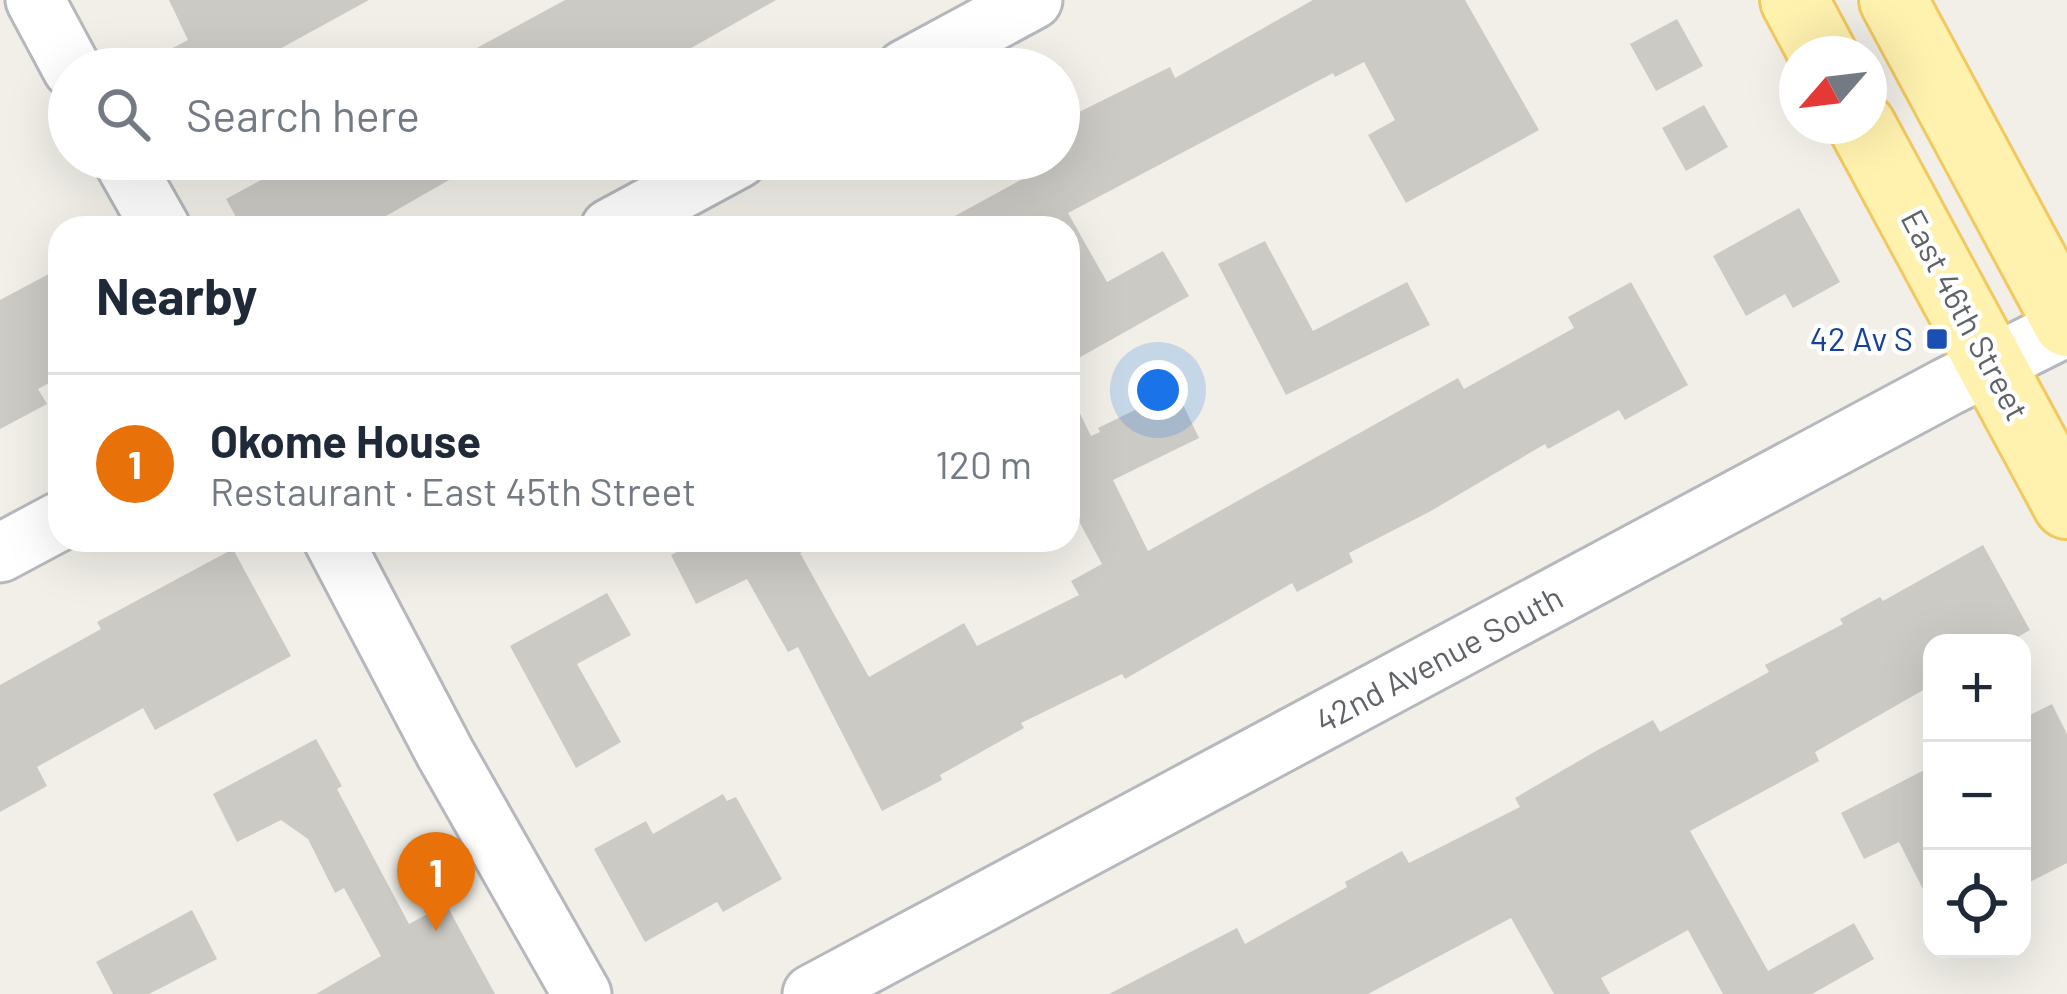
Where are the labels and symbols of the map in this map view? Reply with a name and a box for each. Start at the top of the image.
north arrow [1779,36,1887,144]
street label: East 46th Street [1894,202,2038,427]
place label: 42 Av S [1810,318,1913,358]
marker: 42 Av S [1924,326,1950,352]
your location [1128,360,1188,420]
street label: 42nd Avenue South [1308,576,1569,740]
pin: 1 [397,832,475,931]

